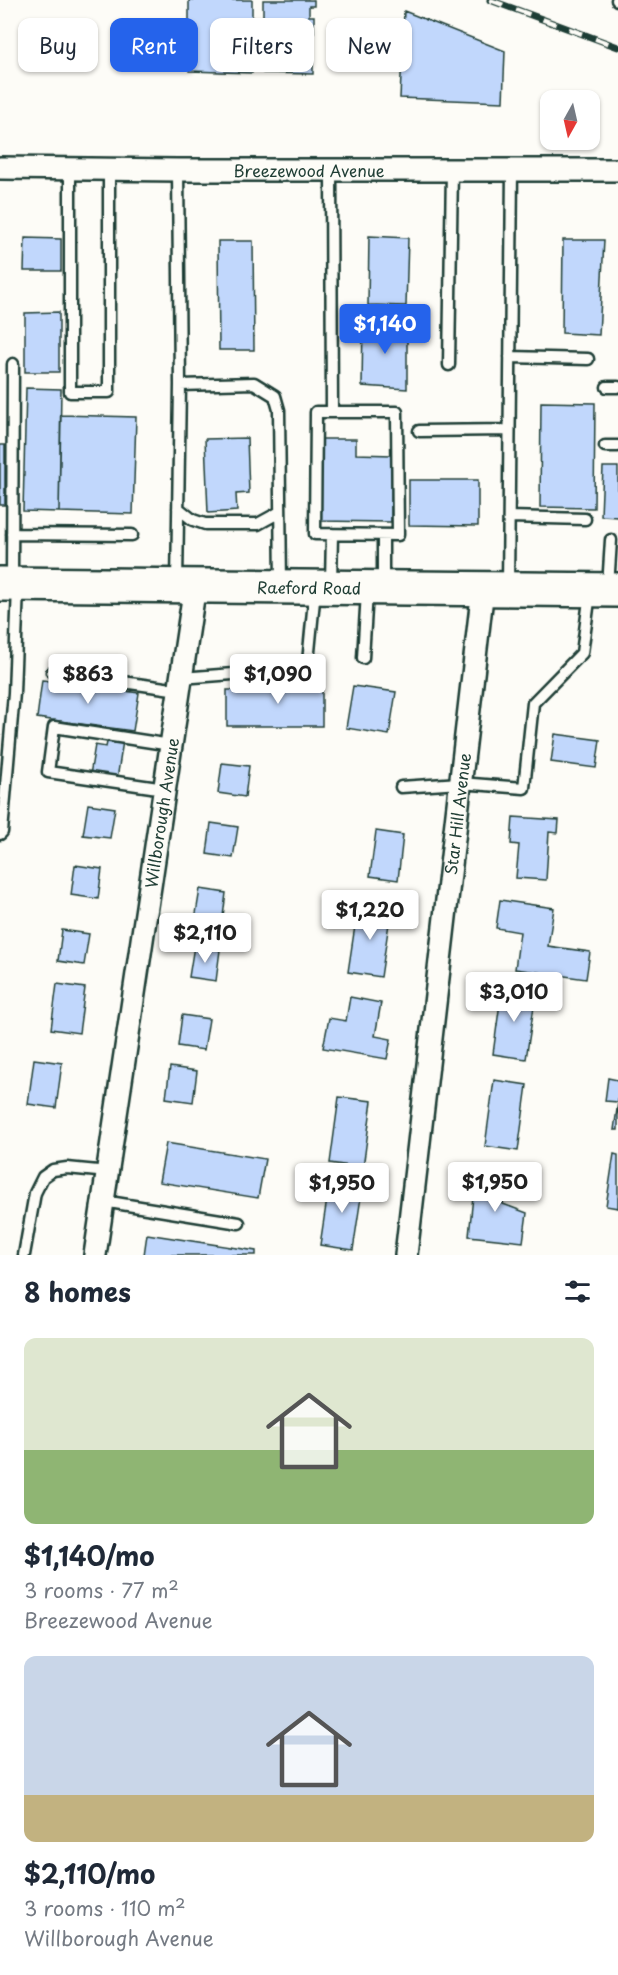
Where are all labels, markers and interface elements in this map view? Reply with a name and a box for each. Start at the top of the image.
chip: Buy [18,18,98,72]
chip: Rent [110,18,198,72]
chip: Filters [210,18,314,72]
chip: New [326,18,412,72]
north arrow [540,90,600,150]
map controls [540,90,600,150]
street label: Breezewood Avenue [233,158,385,182]
pin: $1,140 [336,304,434,355]
text: $1,140 [354,308,416,338]
street label: Raeford Road [257,574,361,600]
pin: $863 [52,654,124,705]
pin: $1,090 [229,654,327,705]
text: $863 [62,658,114,688]
text: $1,090 [244,658,312,688]
street label: Willborough Avenue [138,736,184,890]
street label: Star Hill Avenue [438,751,476,876]
pin: $1,220 [321,890,419,941]
text: $1,220 [336,894,404,924]
pin: $2,110 [156,913,254,964]
text: $2,110 [173,917,237,947]
pin: $3,010 [465,972,563,1023]
text: $3,010 [480,976,548,1006]
pin: $1,950 [446,1162,544,1213]
pin: $1,950 [293,1163,391,1214]
text: $1,950 [462,1166,528,1196]
text: $1,950 [309,1167,375,1197]
text: 8 homes [24,1272,131,1311]
icon: filters [561,1275,594,1308]
icon: home [255,1377,363,1485]
text: $1,140/mo [24,1536,155,1575]
text: 3 rooms · 77 m² [24,1575,179,1605]
text: Breezewood Avenue [24,1605,213,1635]
icon: home [255,1695,363,1803]
text: $2,110/mo [24,1854,155,1893]
text: 3 rooms · 110 m² [24,1893,186,1923]
text: Willborough Avenue [24,1923,214,1953]

